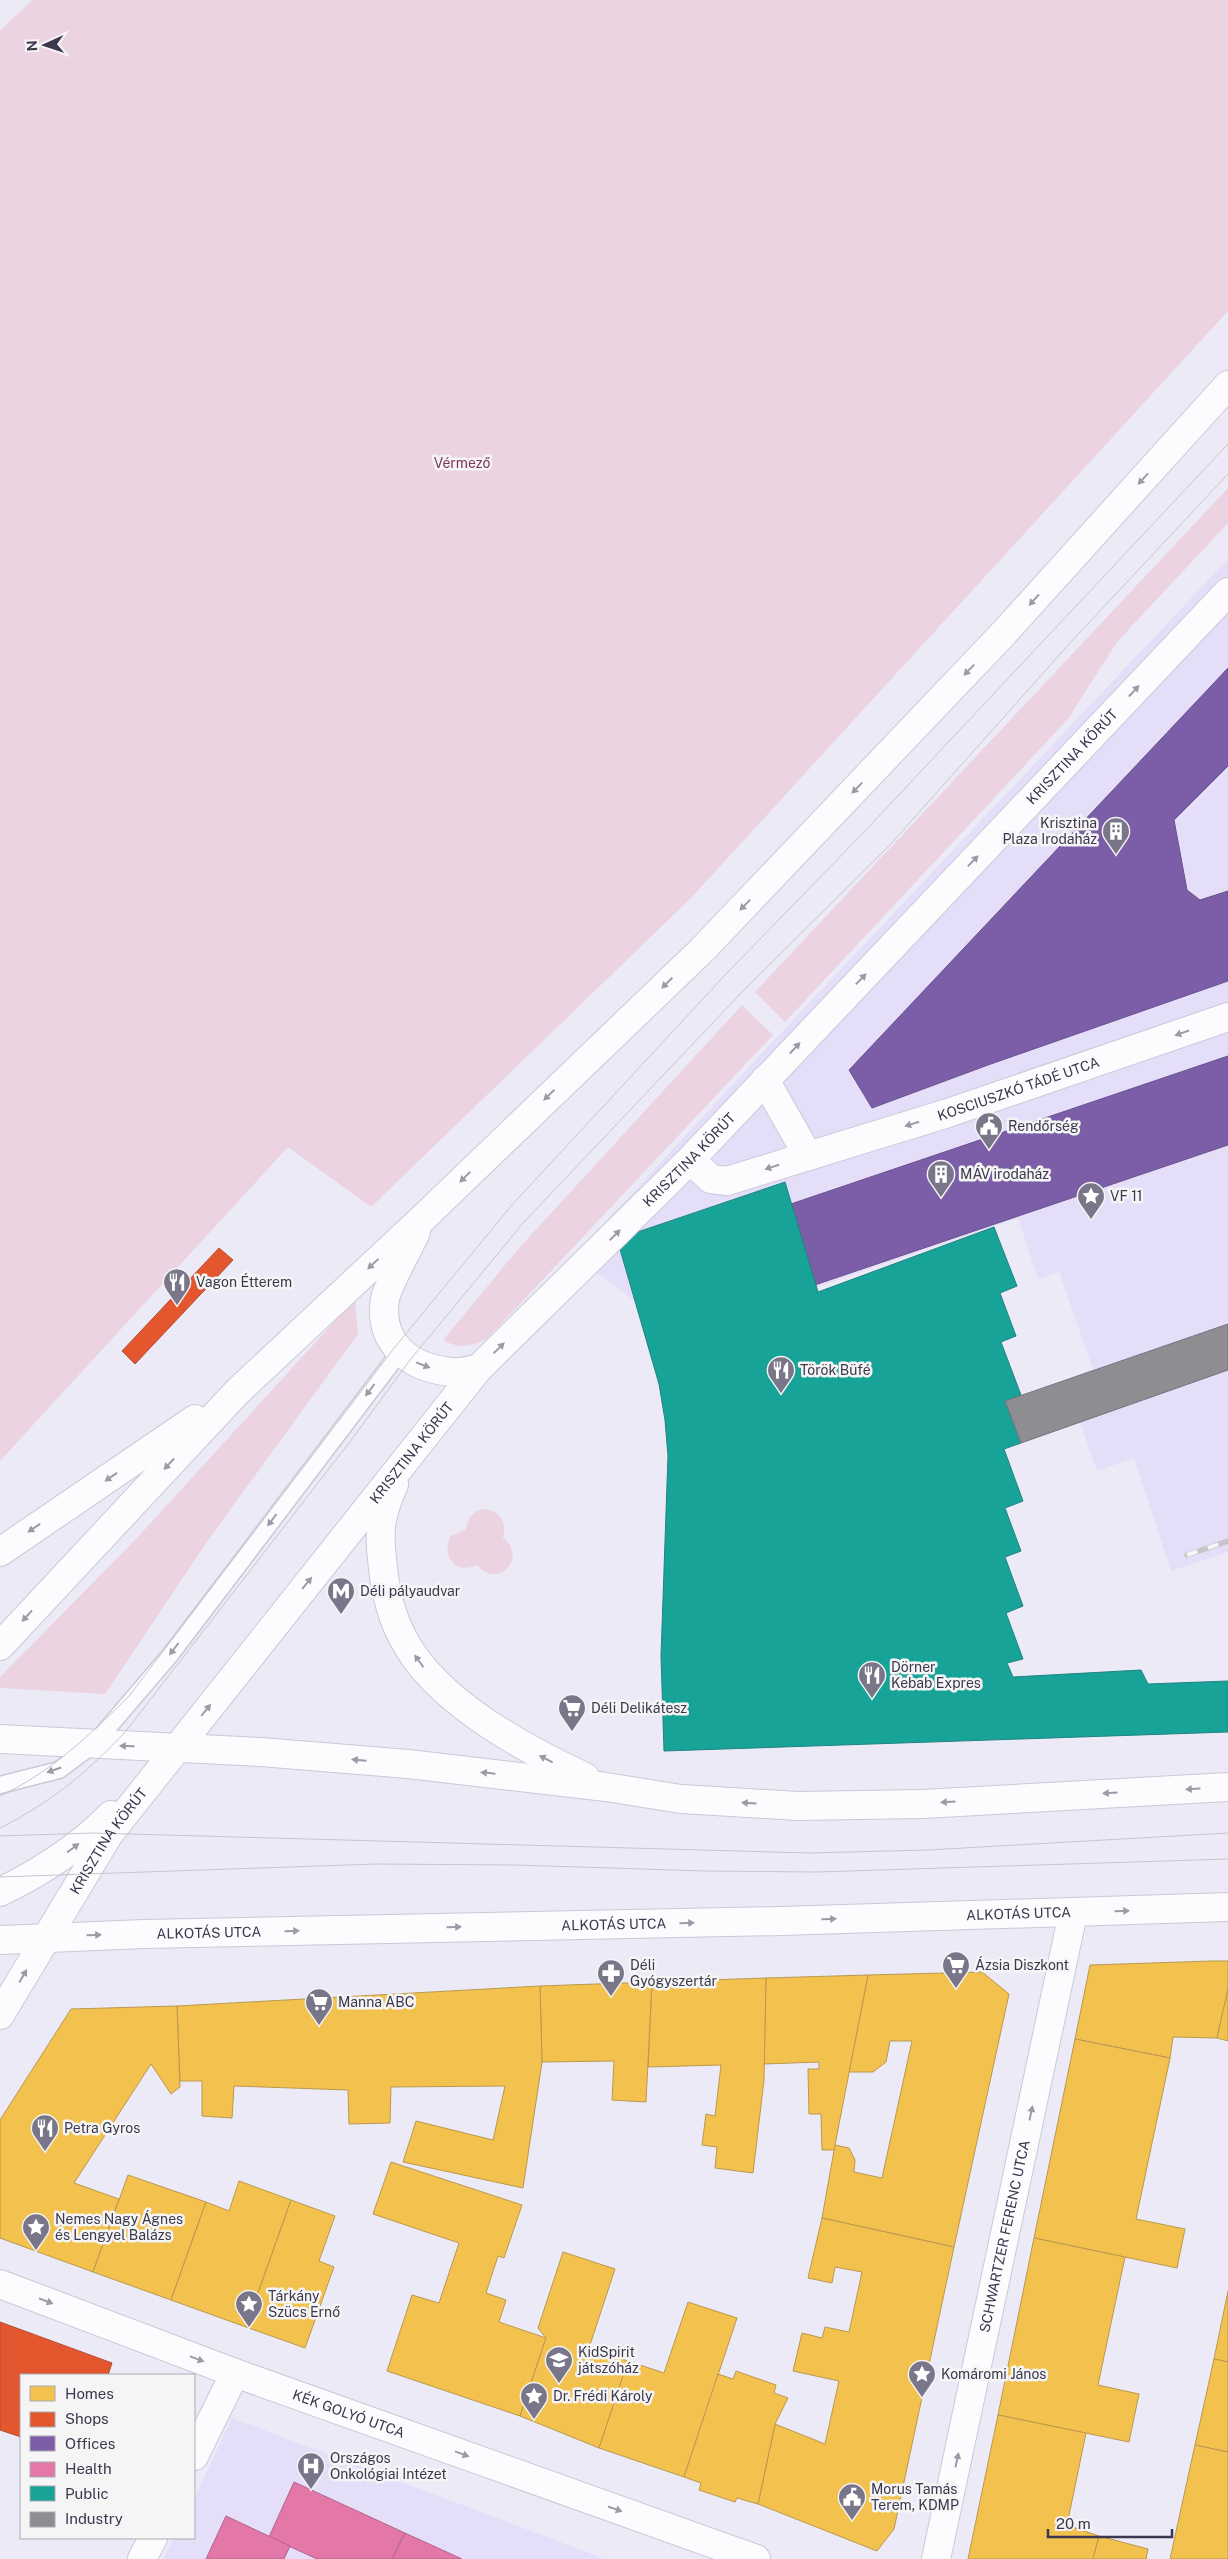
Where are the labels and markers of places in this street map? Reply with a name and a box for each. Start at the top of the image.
place label: Krisztina Plaza Irodaház [1002,815,1097,847]
building icon: Krisztina Plaza Irodaház [1101,816,1131,855]
public building icon: Rendőrség [974,1111,1004,1150]
place label: Rendőrség [1008,1118,1079,1134]
building icon: MÁV irodaház [926,1159,956,1198]
place label: MÁV irodaház [960,1165,1049,1182]
place icon: VF 11 [1076,1181,1106,1220]
place label: VF 11 [1110,1188,1143,1204]
restaurant icon: Vagon Étterem [162,1267,192,1306]
place label: Vagon Étterem [196,1273,292,1290]
restaurant icon: Török Büfé [766,1355,796,1394]
place label: Török Büfé [800,1362,871,1378]
metro station icon: Déli pályaudvar [326,1576,356,1615]
place label: Déli pályaudvar [360,1583,460,1599]
place label: Dörner Kebab Expres [891,1659,981,1691]
restaurant icon: Dörner Kebab Expres [857,1660,887,1699]
supermarket icon: Déli Delikátesz [557,1693,587,1732]
place label: Déli Delikátesz [591,1700,687,1716]
supermarket icon: Ázsia Diszkont [941,1950,971,1989]
place label: Ázsia Diszkont [975,1956,1069,1973]
place label: Déli Gyógyszertár [630,1957,717,1989]
pharmacy icon: Déli Gyógyszertár [596,1958,626,1997]
supermarket icon: Manna ABC [304,1987,334,2026]
place label: Manna ABC [338,1994,414,2010]
restaurant icon: Petra Gyros [30,2113,60,2152]
place label: Petra Gyros [64,2120,140,2136]
place label: Nemes Nagy Ágnes és Lengyel Balázs [55,2210,183,2243]
place icon: Nemes Nagy Ágnes és Lengyel Balázs [21,2212,51,2251]
place label: Tárkány Szücs Ernő [268,2288,340,2320]
place icon: Tárkány Szücs Ernő [234,2289,264,2328]
place label: KidSpirit játszóház [577,2344,639,2376]
school or university icon: KidSpirit játszóház [544,2345,574,2384]
place icon: Komáromi János [907,2359,937,2398]
place label: Komáromi János [941,2366,1046,2382]
place icon: Dr. Frédi Károly [519,2381,549,2420]
place label: Dr. Frédi Károly [553,2388,653,2404]
place label: Országos Onkológiai Intézet [330,2450,447,2482]
hospital icon: Országos Onkológiai Intézet [296,2451,326,2490]
place label: Morus Tamás Terem, KDMP [871,2481,959,2513]
public building icon: Morus Tamás Terem, KDMP [837,2482,867,2521]

